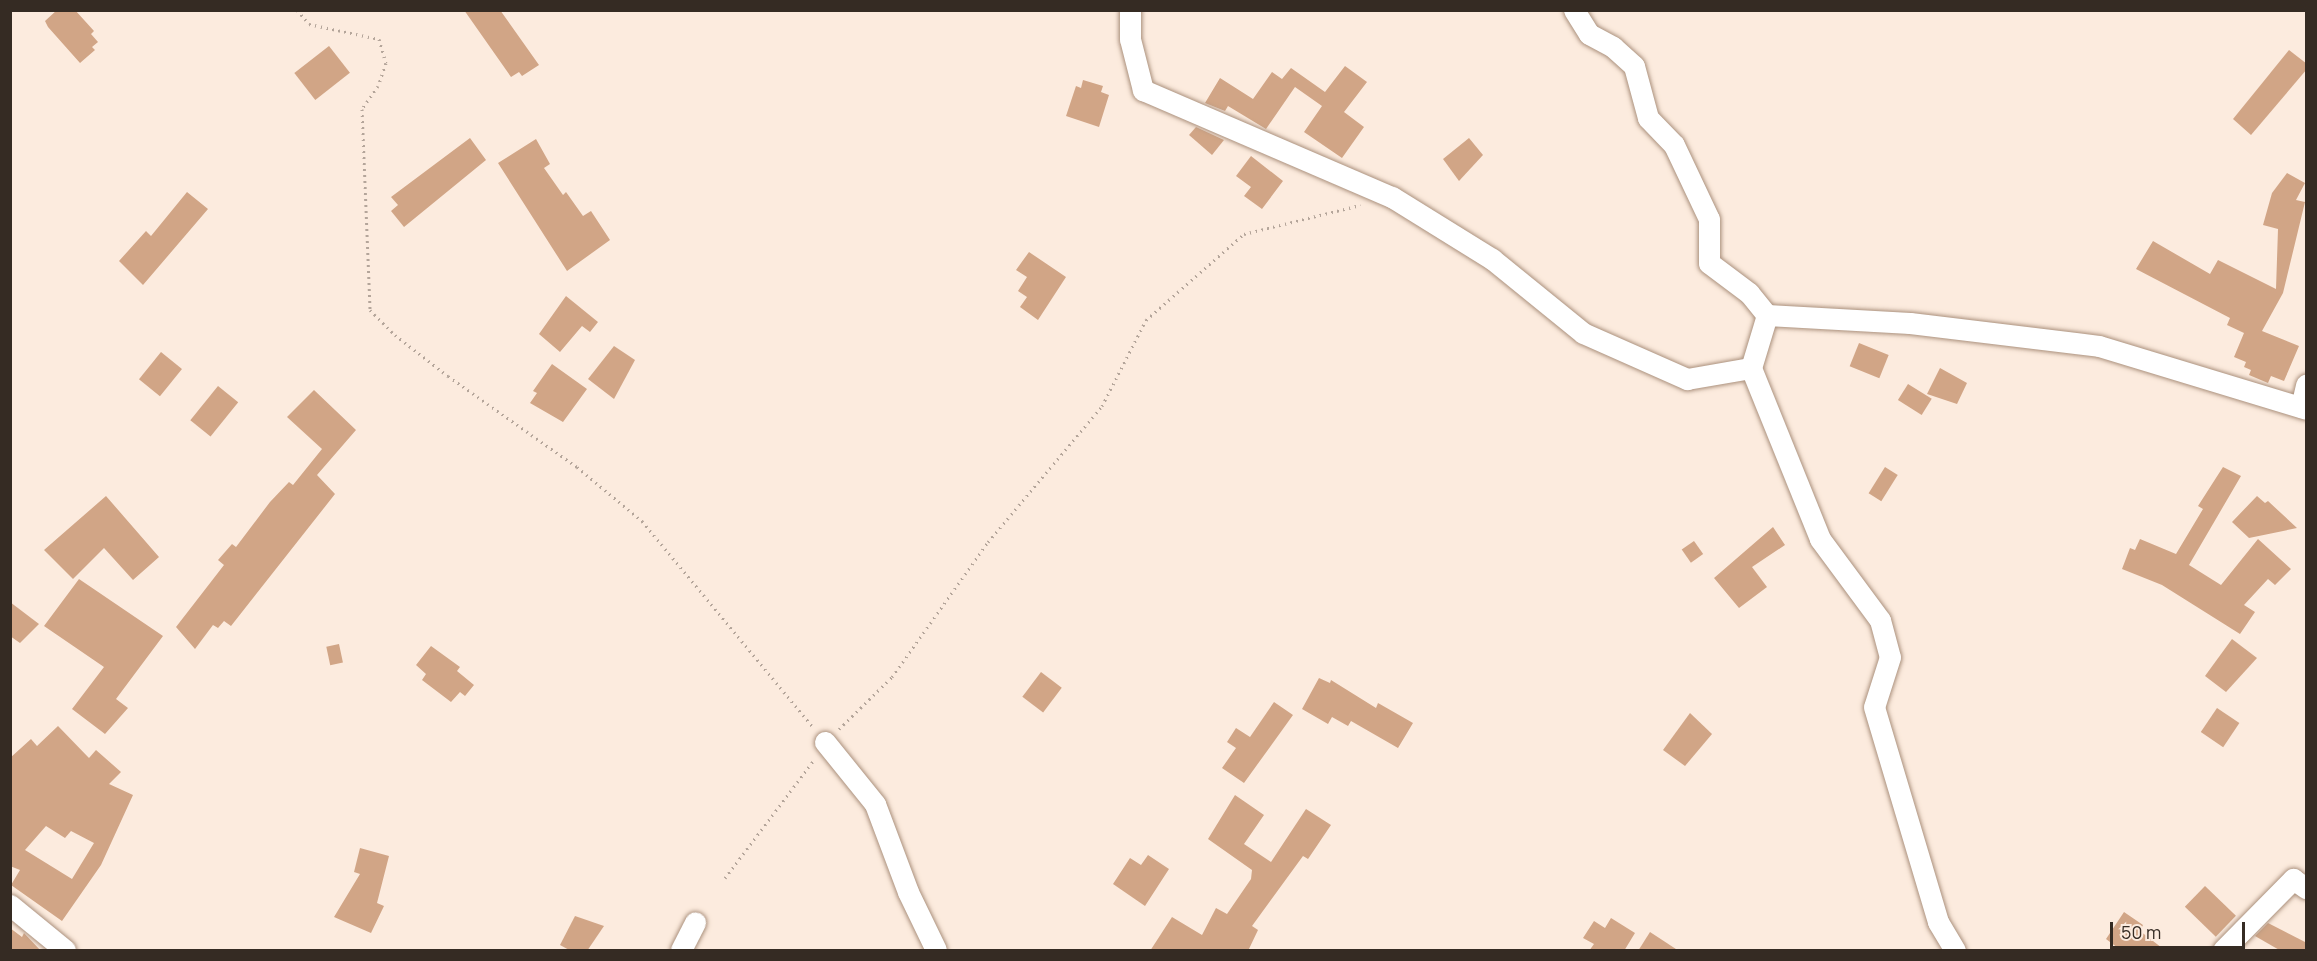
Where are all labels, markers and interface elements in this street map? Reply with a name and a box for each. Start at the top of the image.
scale bar [2113,910,2248,948]
text: 50 m [2121,920,2161,944]

